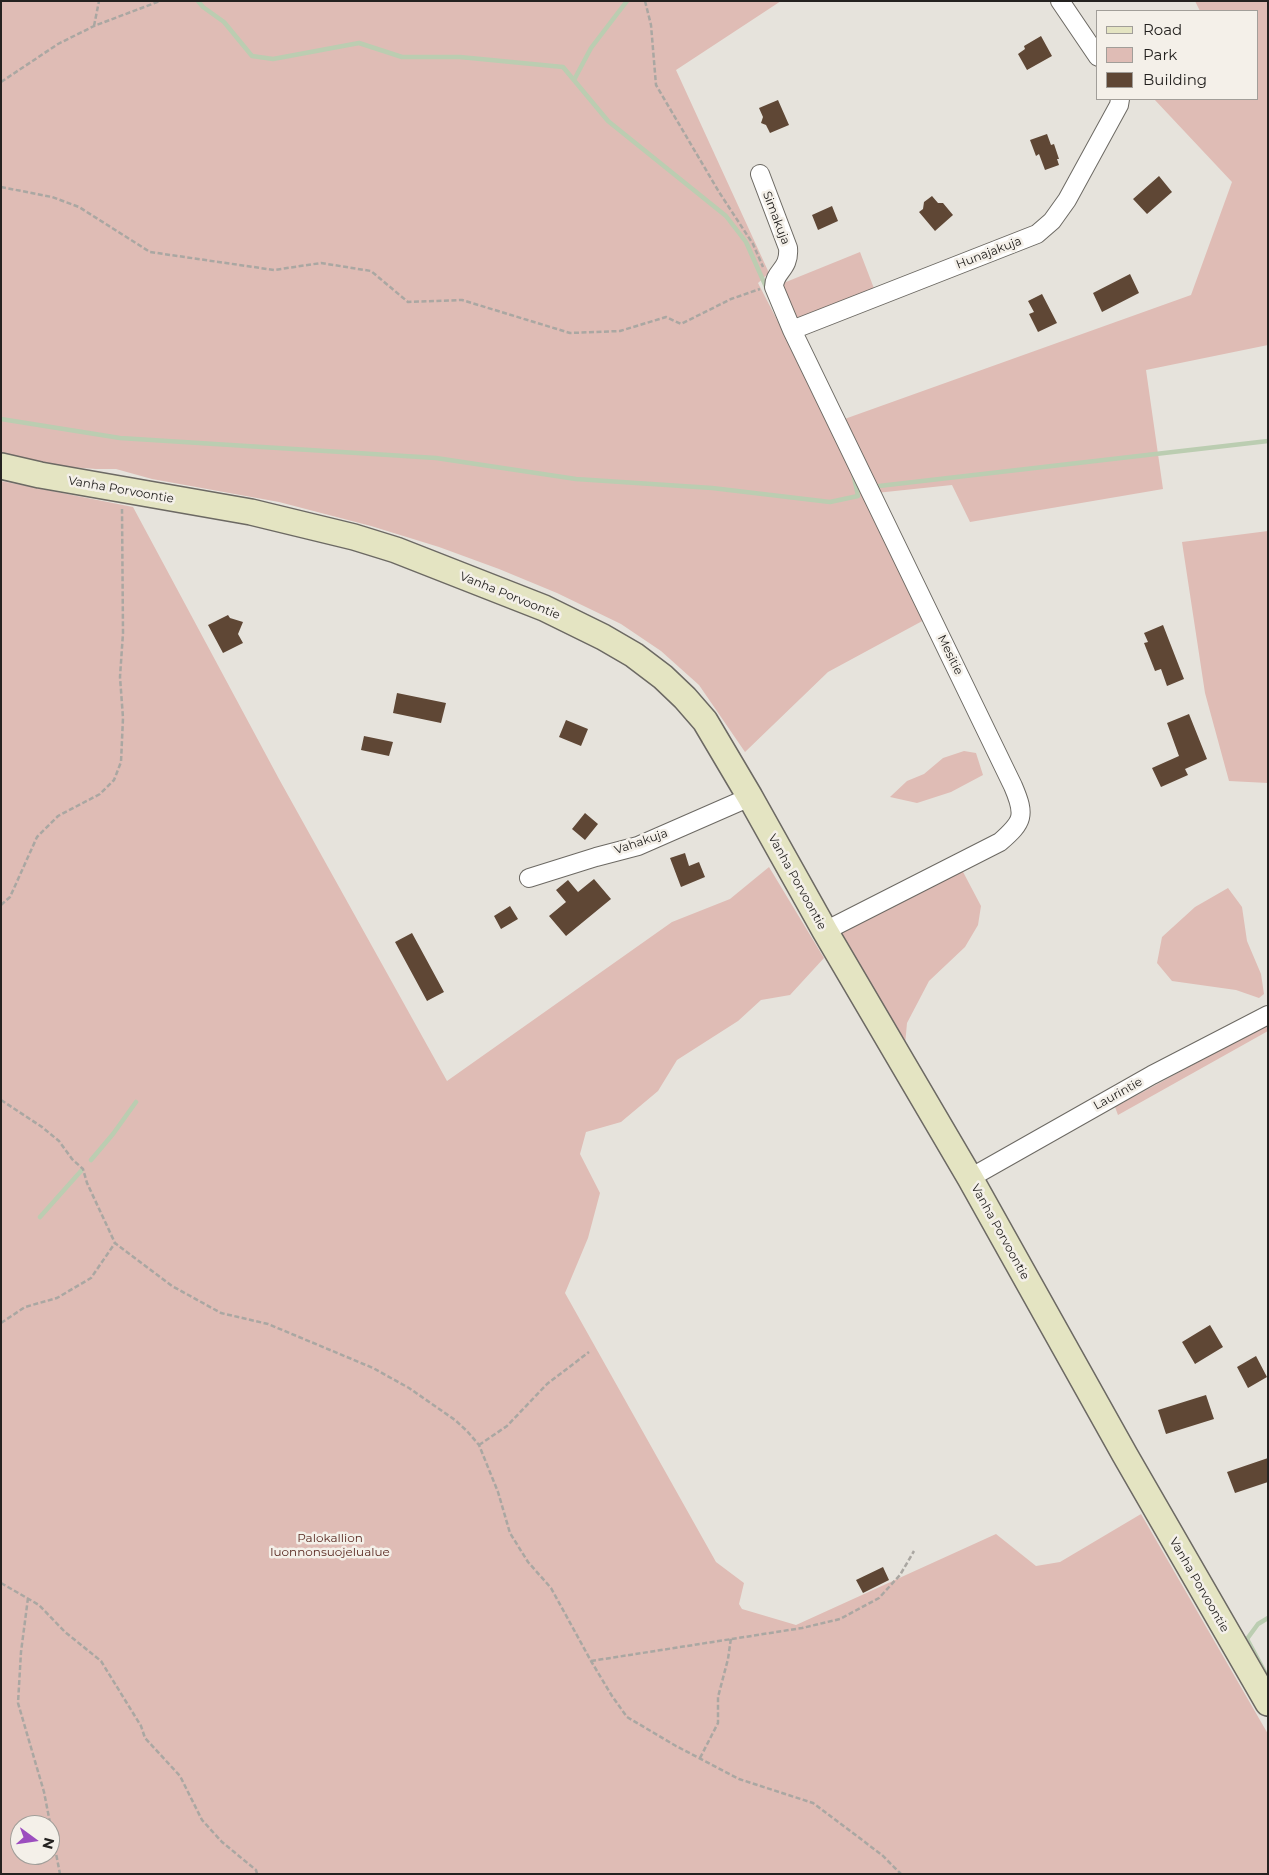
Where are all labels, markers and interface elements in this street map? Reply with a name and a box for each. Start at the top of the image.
legend [1096,10,1259,100]
text: Road [1143,20,1182,39]
text: Park [1143,45,1177,64]
text: Building [1143,70,1207,89]
street label: Simakuja [759,189,793,247]
street label: Hunajakuja [954,234,1024,272]
street label: Vanha Porvoontie [67,474,175,506]
street label: Vanha Porvoontie [458,569,562,623]
street label: Mesitie [934,633,966,677]
street label: Vahakuja [612,826,670,858]
street label: Vanha Porvoontie [765,832,829,932]
street label: Laurintie [1091,1075,1145,1113]
street label: Vanha Porvoontie [968,1182,1032,1282]
park label: Palokallion luonnonsuojelualue [270,1531,390,1559]
street label: Vanha Porvoontie [1166,1535,1232,1635]
north arrow [10,1815,60,1865]
text: N [38,1836,59,1851]

